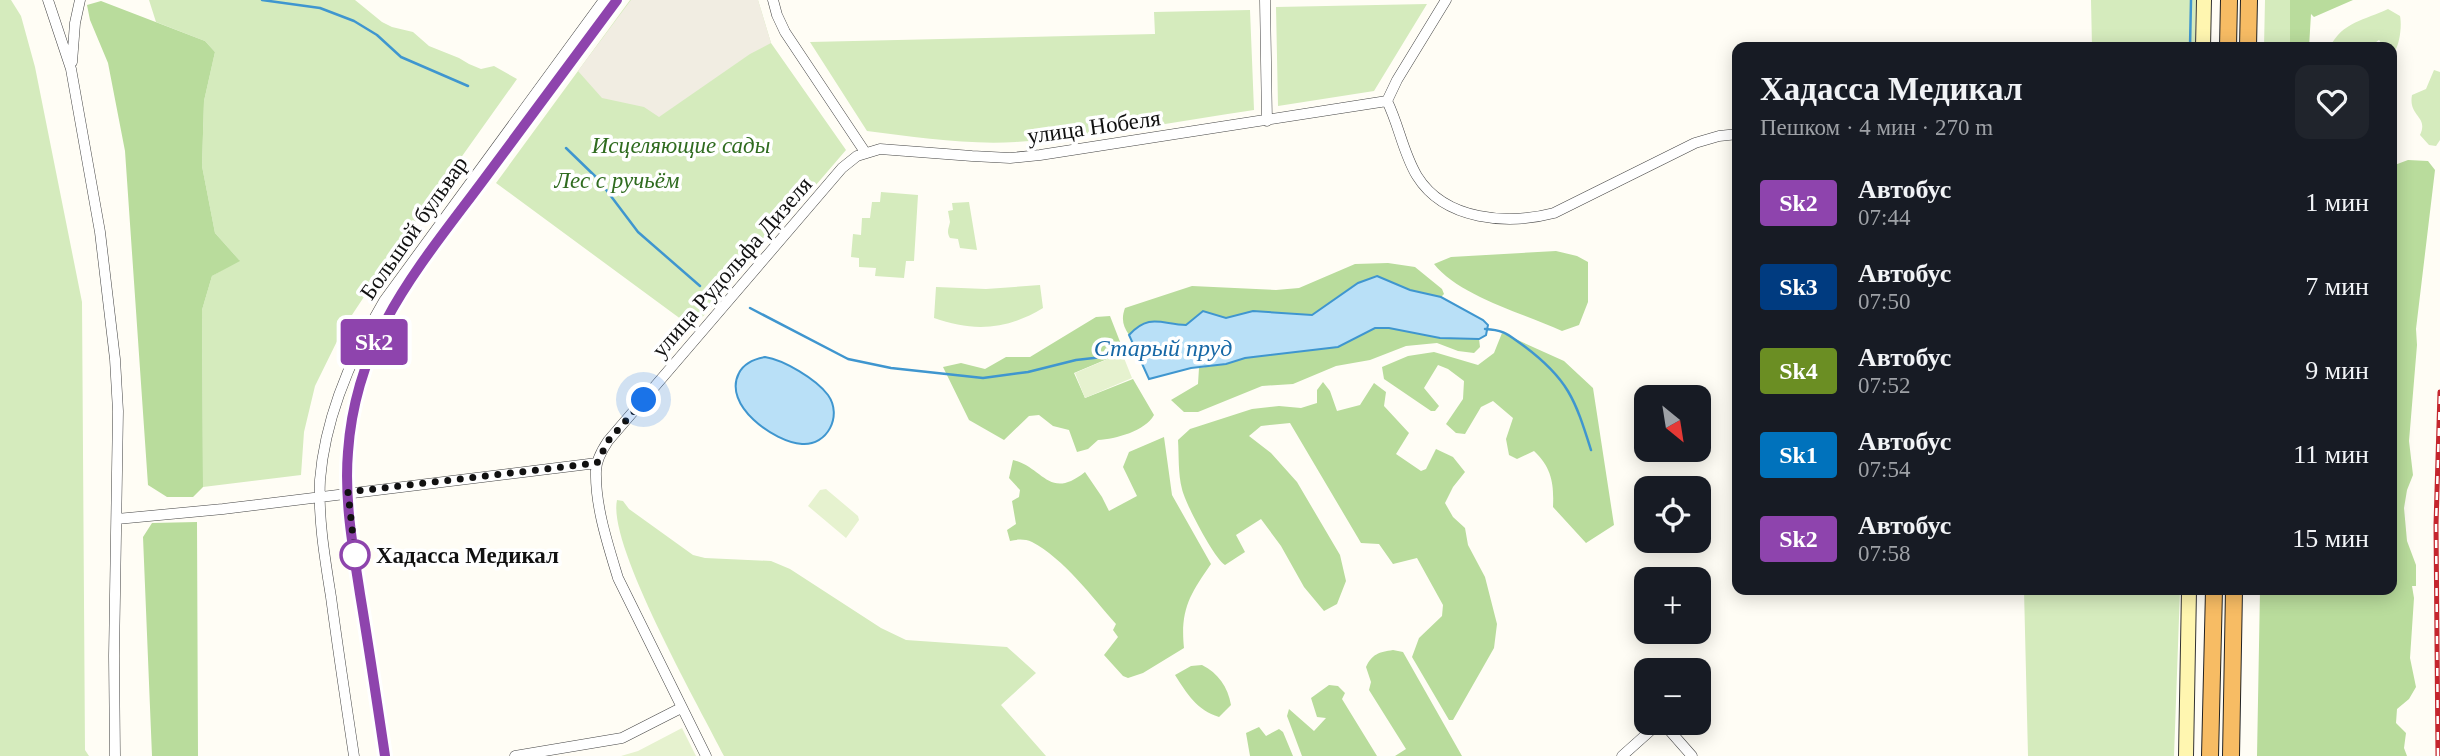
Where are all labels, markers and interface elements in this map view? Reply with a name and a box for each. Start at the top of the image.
button: heart [2295,65,2369,139]
text: Хадасса Медикал [1760,71,2022,107]
street label: улица Нобеля [1026,105,1163,149]
text: Пешком · 4 мин · 270 m [1760,115,1993,140]
park label: Исцеляющие сады [591,133,770,158]
street label: Большой бульвар [355,152,473,304]
park label: Лес с ручьём [553,168,680,193]
street label: улица Рудольфа Дизеля [647,172,817,362]
text: Автобус [1858,175,1951,204]
text: 1 мин [2305,188,2369,217]
text: Sk2 [1779,190,1818,216]
text: 07:44 [1858,205,1910,230]
text: Автобус [1858,259,1951,288]
text: 7 мин [2305,272,2369,301]
text: Sk3 [1779,274,1818,300]
text: 07:50 [1858,289,1910,314]
line badge: Sk2 [334,319,414,365]
text: Sk2 [355,329,393,355]
water label: Старый пруд [1094,335,1232,361]
text: Автобус [1858,343,1951,372]
text: 9 мин [2305,356,2369,385]
text: Sk4 [1779,358,1818,384]
text: 07:52 [1858,373,1910,398]
your location [626,382,661,417]
north arrow [1634,385,1712,462]
map controls [1634,385,1711,735]
text: Автобус [1858,427,1951,456]
text: 11 мин [2293,440,2369,469]
text: Sk1 [1779,442,1818,468]
text: 07:54 [1858,457,1910,482]
button: locate [1634,476,1711,553]
text: Автобус [1858,511,1951,540]
text: 15 мин [2292,524,2369,553]
text: Sk2 [1779,526,1818,552]
marker: Хадасса Медикал [340,540,370,570]
text: 07:58 [1858,541,1910,566]
place label: Хадасса Медикал [376,543,559,568]
button: + [1634,567,1711,644]
button: − [1634,658,1711,735]

